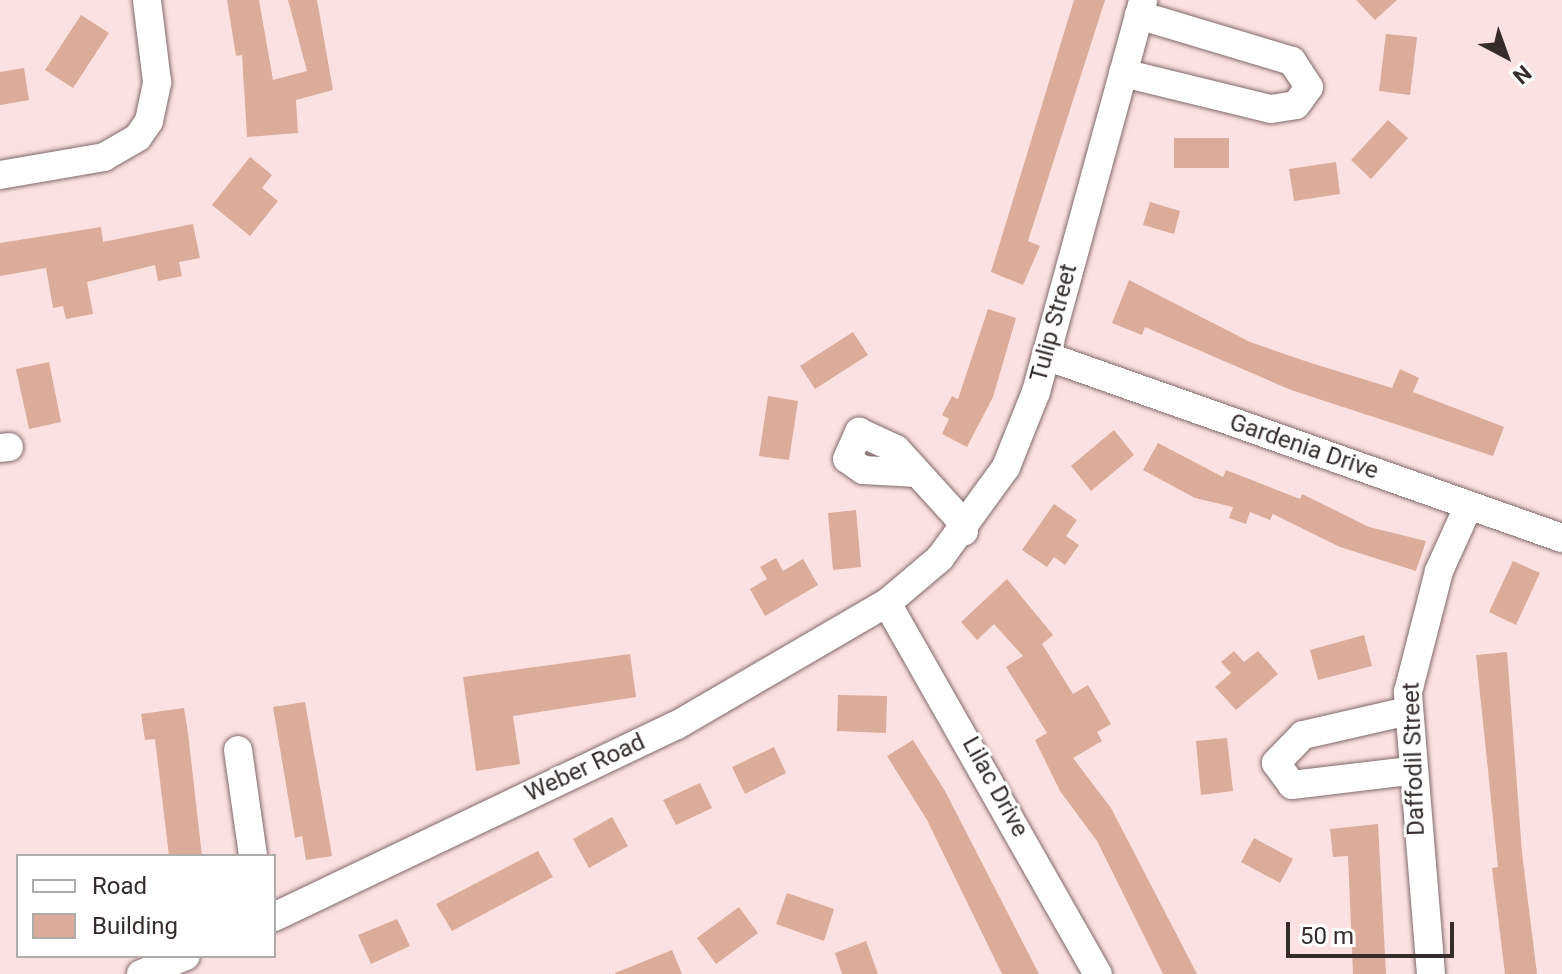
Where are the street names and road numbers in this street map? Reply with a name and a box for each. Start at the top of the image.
street label: Tulip Street [1024,261,1084,385]
street label: Gardenia Drive [1226,408,1382,486]
street label: Daffodil Street [1397,682,1431,836]
street label: Weber Road [520,728,650,808]
street label: Lilac Drive [956,732,1034,842]

